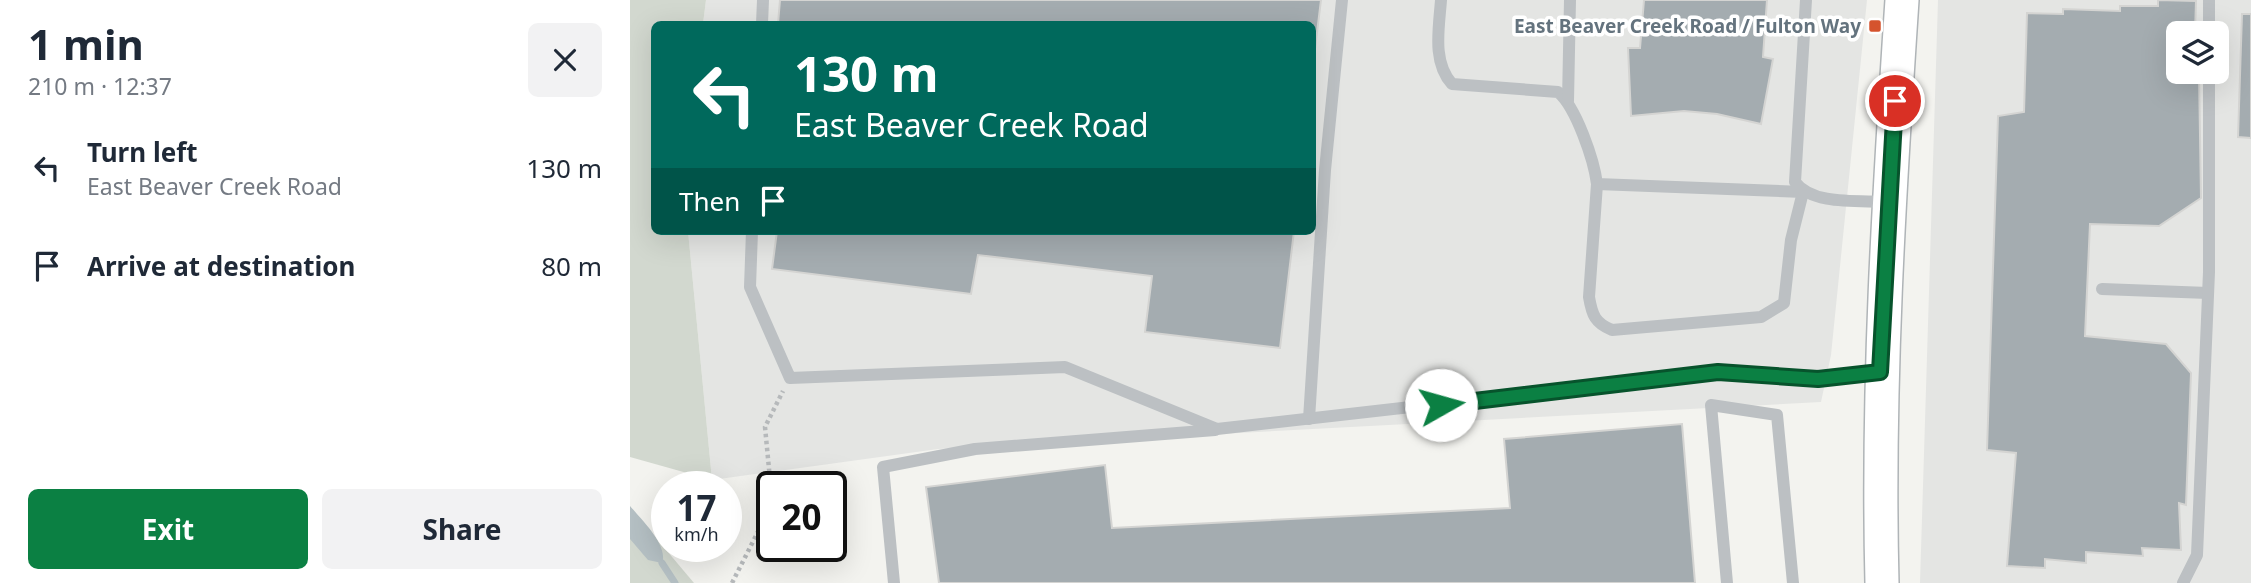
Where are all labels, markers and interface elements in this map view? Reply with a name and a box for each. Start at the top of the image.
place label: East Beaver Creek Road / Fulton Way [1514,13,1861,39]
text: 1 min [28,15,144,72]
marker: East Beaver Creek Road / Fulton Way [1867,18,1883,34]
map controls [2166,21,2229,84]
button: layers [2166,21,2229,84]
button: close [528,23,602,97]
text: 130 m [794,40,939,106]
icon: left [679,49,770,140]
text: 210 m · 12:37 [28,70,172,102]
pin [1865,71,1925,131]
icon: arrive [1876,82,1914,120]
text: East Beaver Creek Road [794,103,1149,146]
text: Turn left [87,134,198,170]
icon: left [28,149,66,187]
text: 130 m [526,150,602,186]
text: East Beaver Creek Road [87,170,342,202]
icon: arrive [754,182,792,220]
text: Then [679,183,740,219]
icon: arrive [28,247,66,285]
text: Arrive at destination [87,248,356,284]
text: 80 m [541,248,602,284]
position arrow [1404,368,1478,442]
speed limit sign: 20 [756,471,847,562]
text: 17 [676,484,717,531]
button: Exit [28,489,308,569]
button: Share [322,489,602,569]
text: km/h [674,522,719,546]

